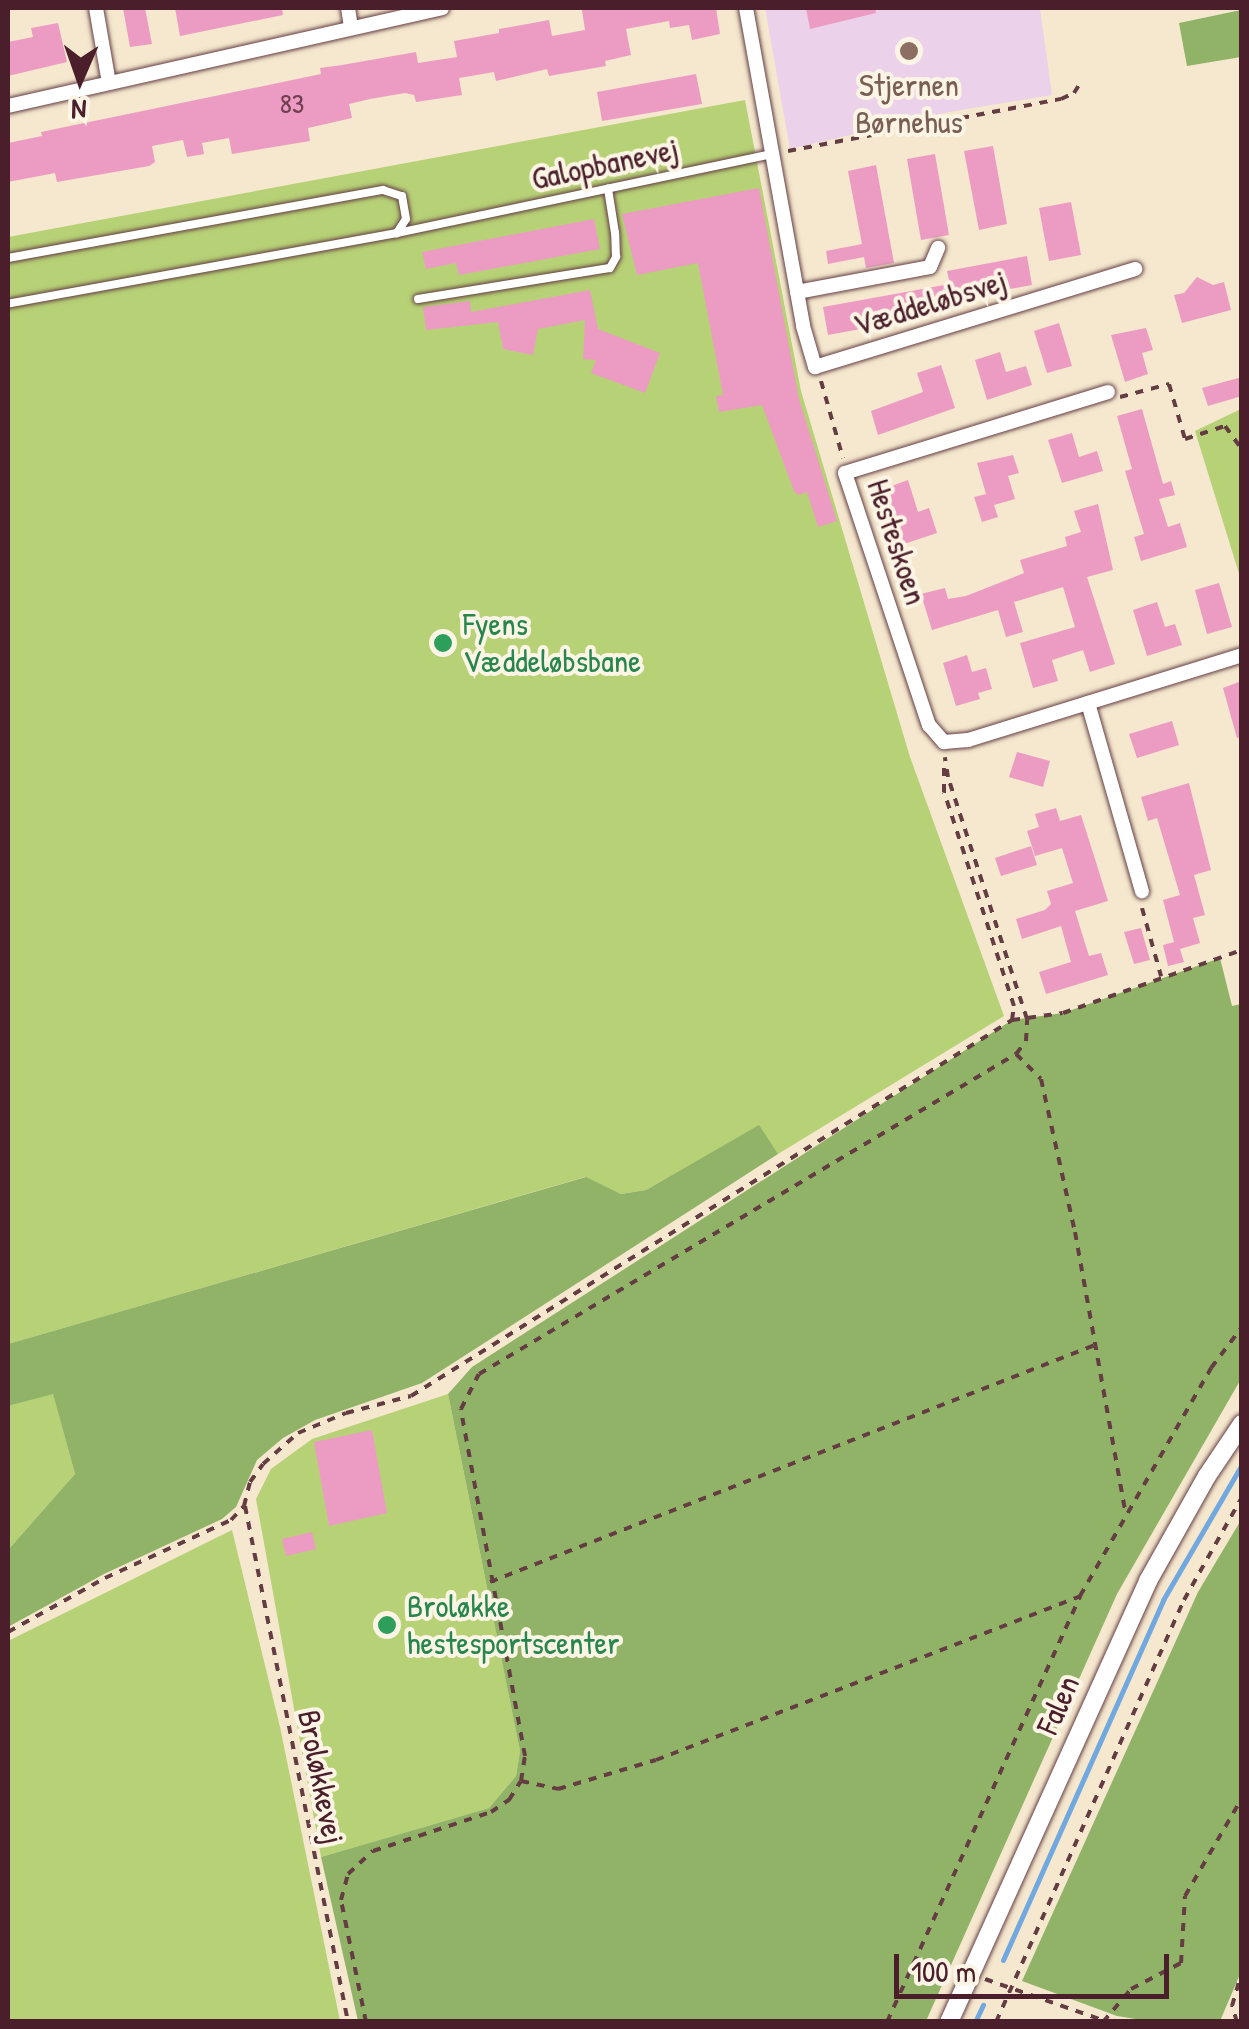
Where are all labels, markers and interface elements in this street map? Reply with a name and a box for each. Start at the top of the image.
north arrow [30,30,130,130]
marker: Stjernen Børnehus [898,40,920,62]
place label: Stjernen Børnehus [855,67,963,142]
house number: 83 [280,86,304,120]
text: N [71,91,87,129]
street label: Galopbanevej [528,130,682,198]
street label: Væddeløbsvej [849,262,1011,344]
street label: Hesteskoen [859,474,935,610]
place label: Fyens Væddeløbsbane [463,606,641,681]
marker: Fyens Væddeløbsbane [432,632,454,654]
place label: Broløkke hestesportscenter [407,1588,619,1663]
marker: Broløkke hestesportscenter [376,1614,398,1636]
street label: Falen [1028,1670,1088,1740]
street label: Broløkkevej [289,1707,353,1847]
scale bar [899,1934,1174,1996]
text: 100 m [911,1951,976,1991]

